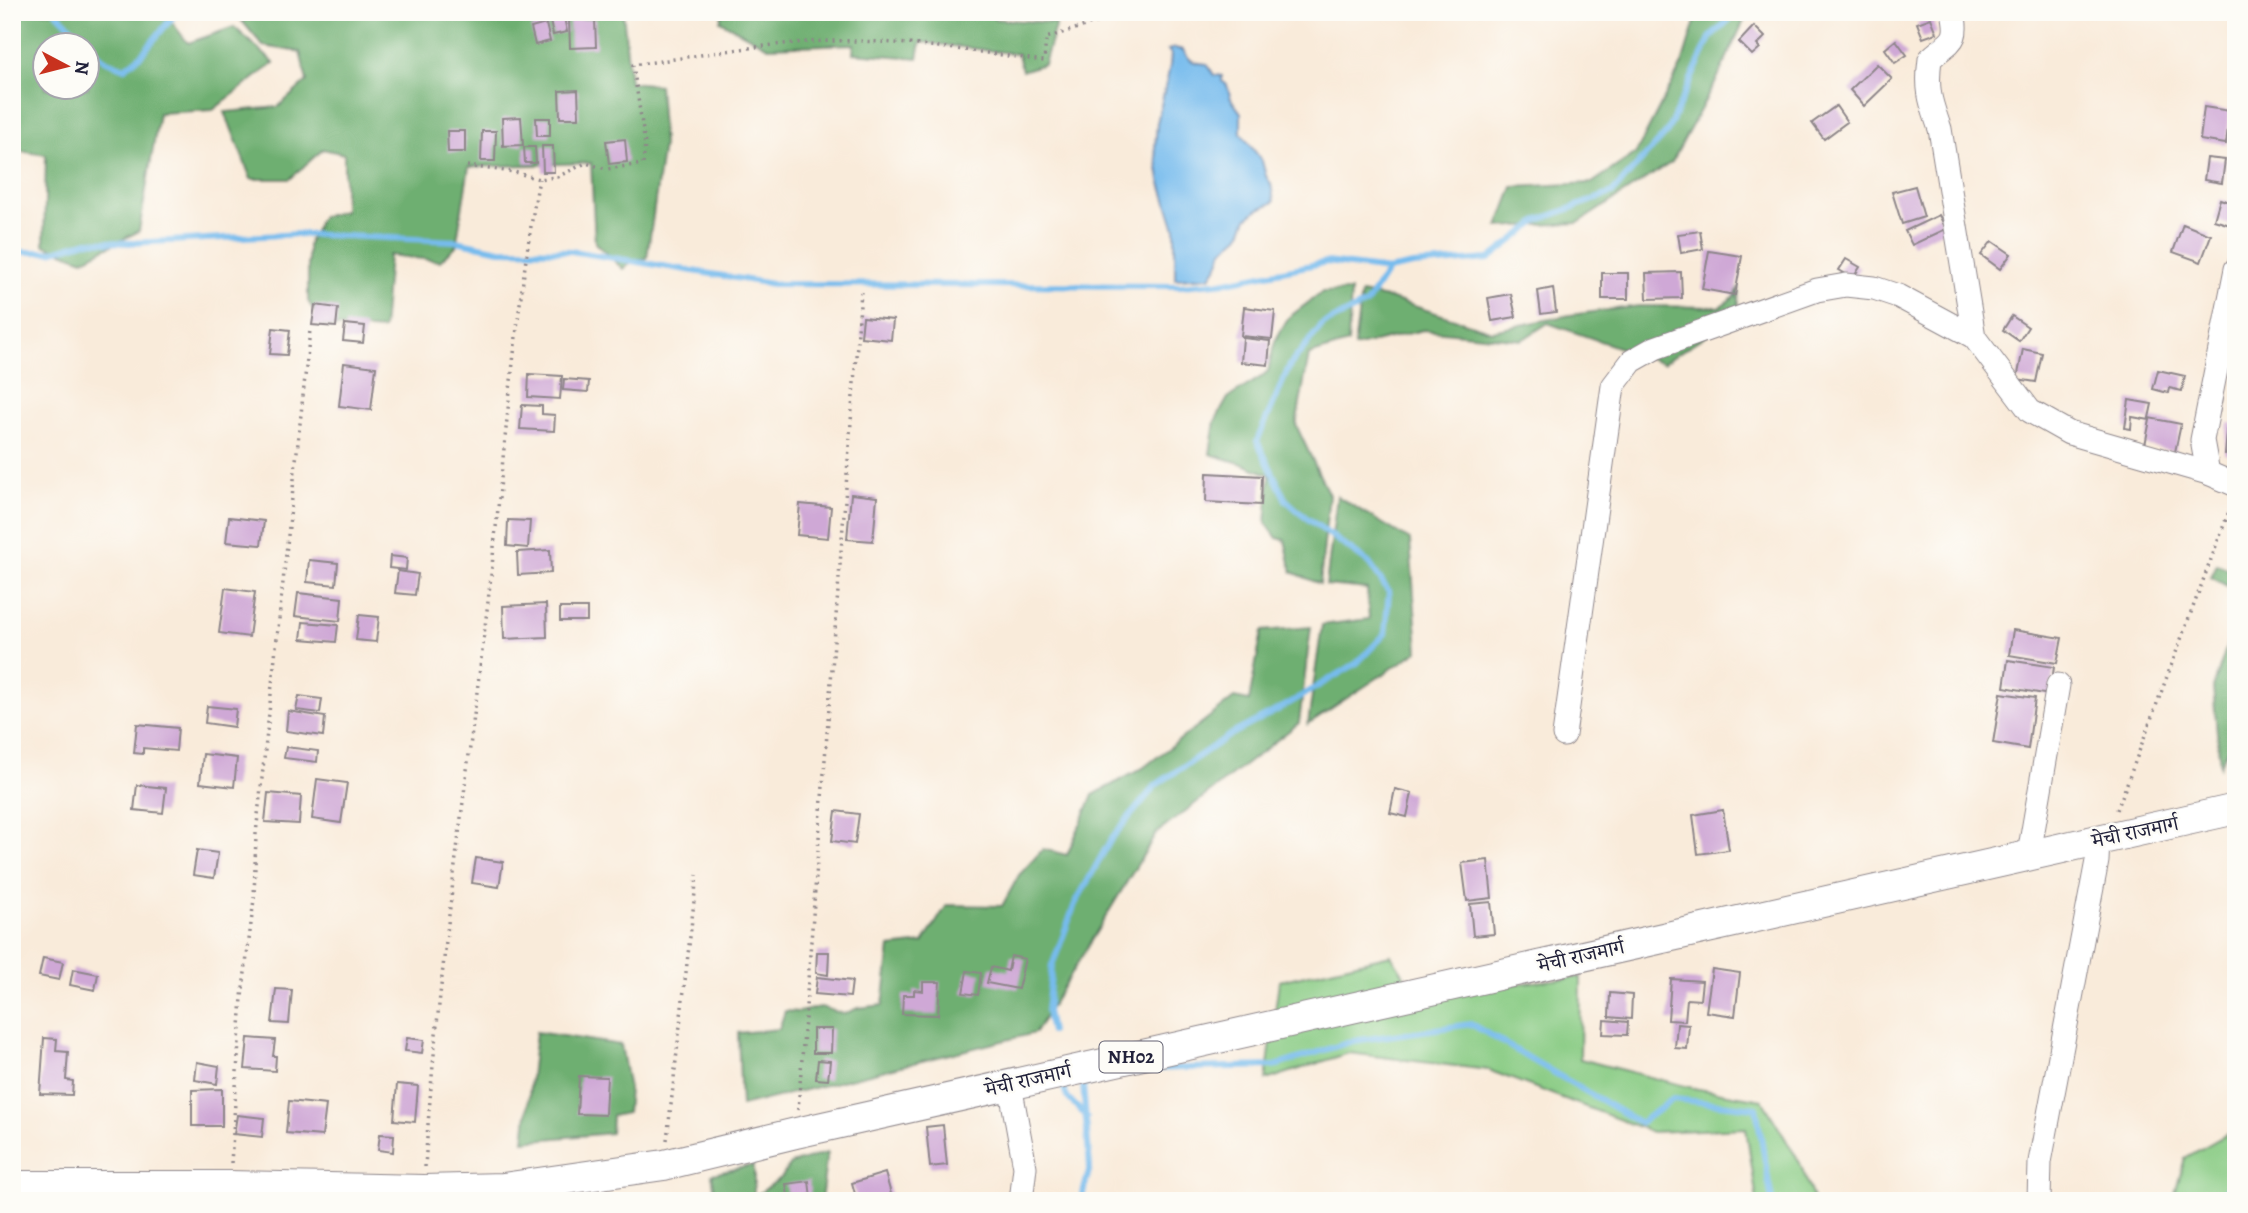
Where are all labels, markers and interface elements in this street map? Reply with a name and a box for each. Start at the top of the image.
north arrow [32,32,102,102]
text: N [68,59,96,77]
street label: मेची राजमार्ग [2088,809,2182,855]
street label: मेची राजमार्ग [1534,932,1628,980]
road number: NH02 [1100,1042,1162,1072]
street label: मेची राजमार्ग [981,1056,1075,1104]

